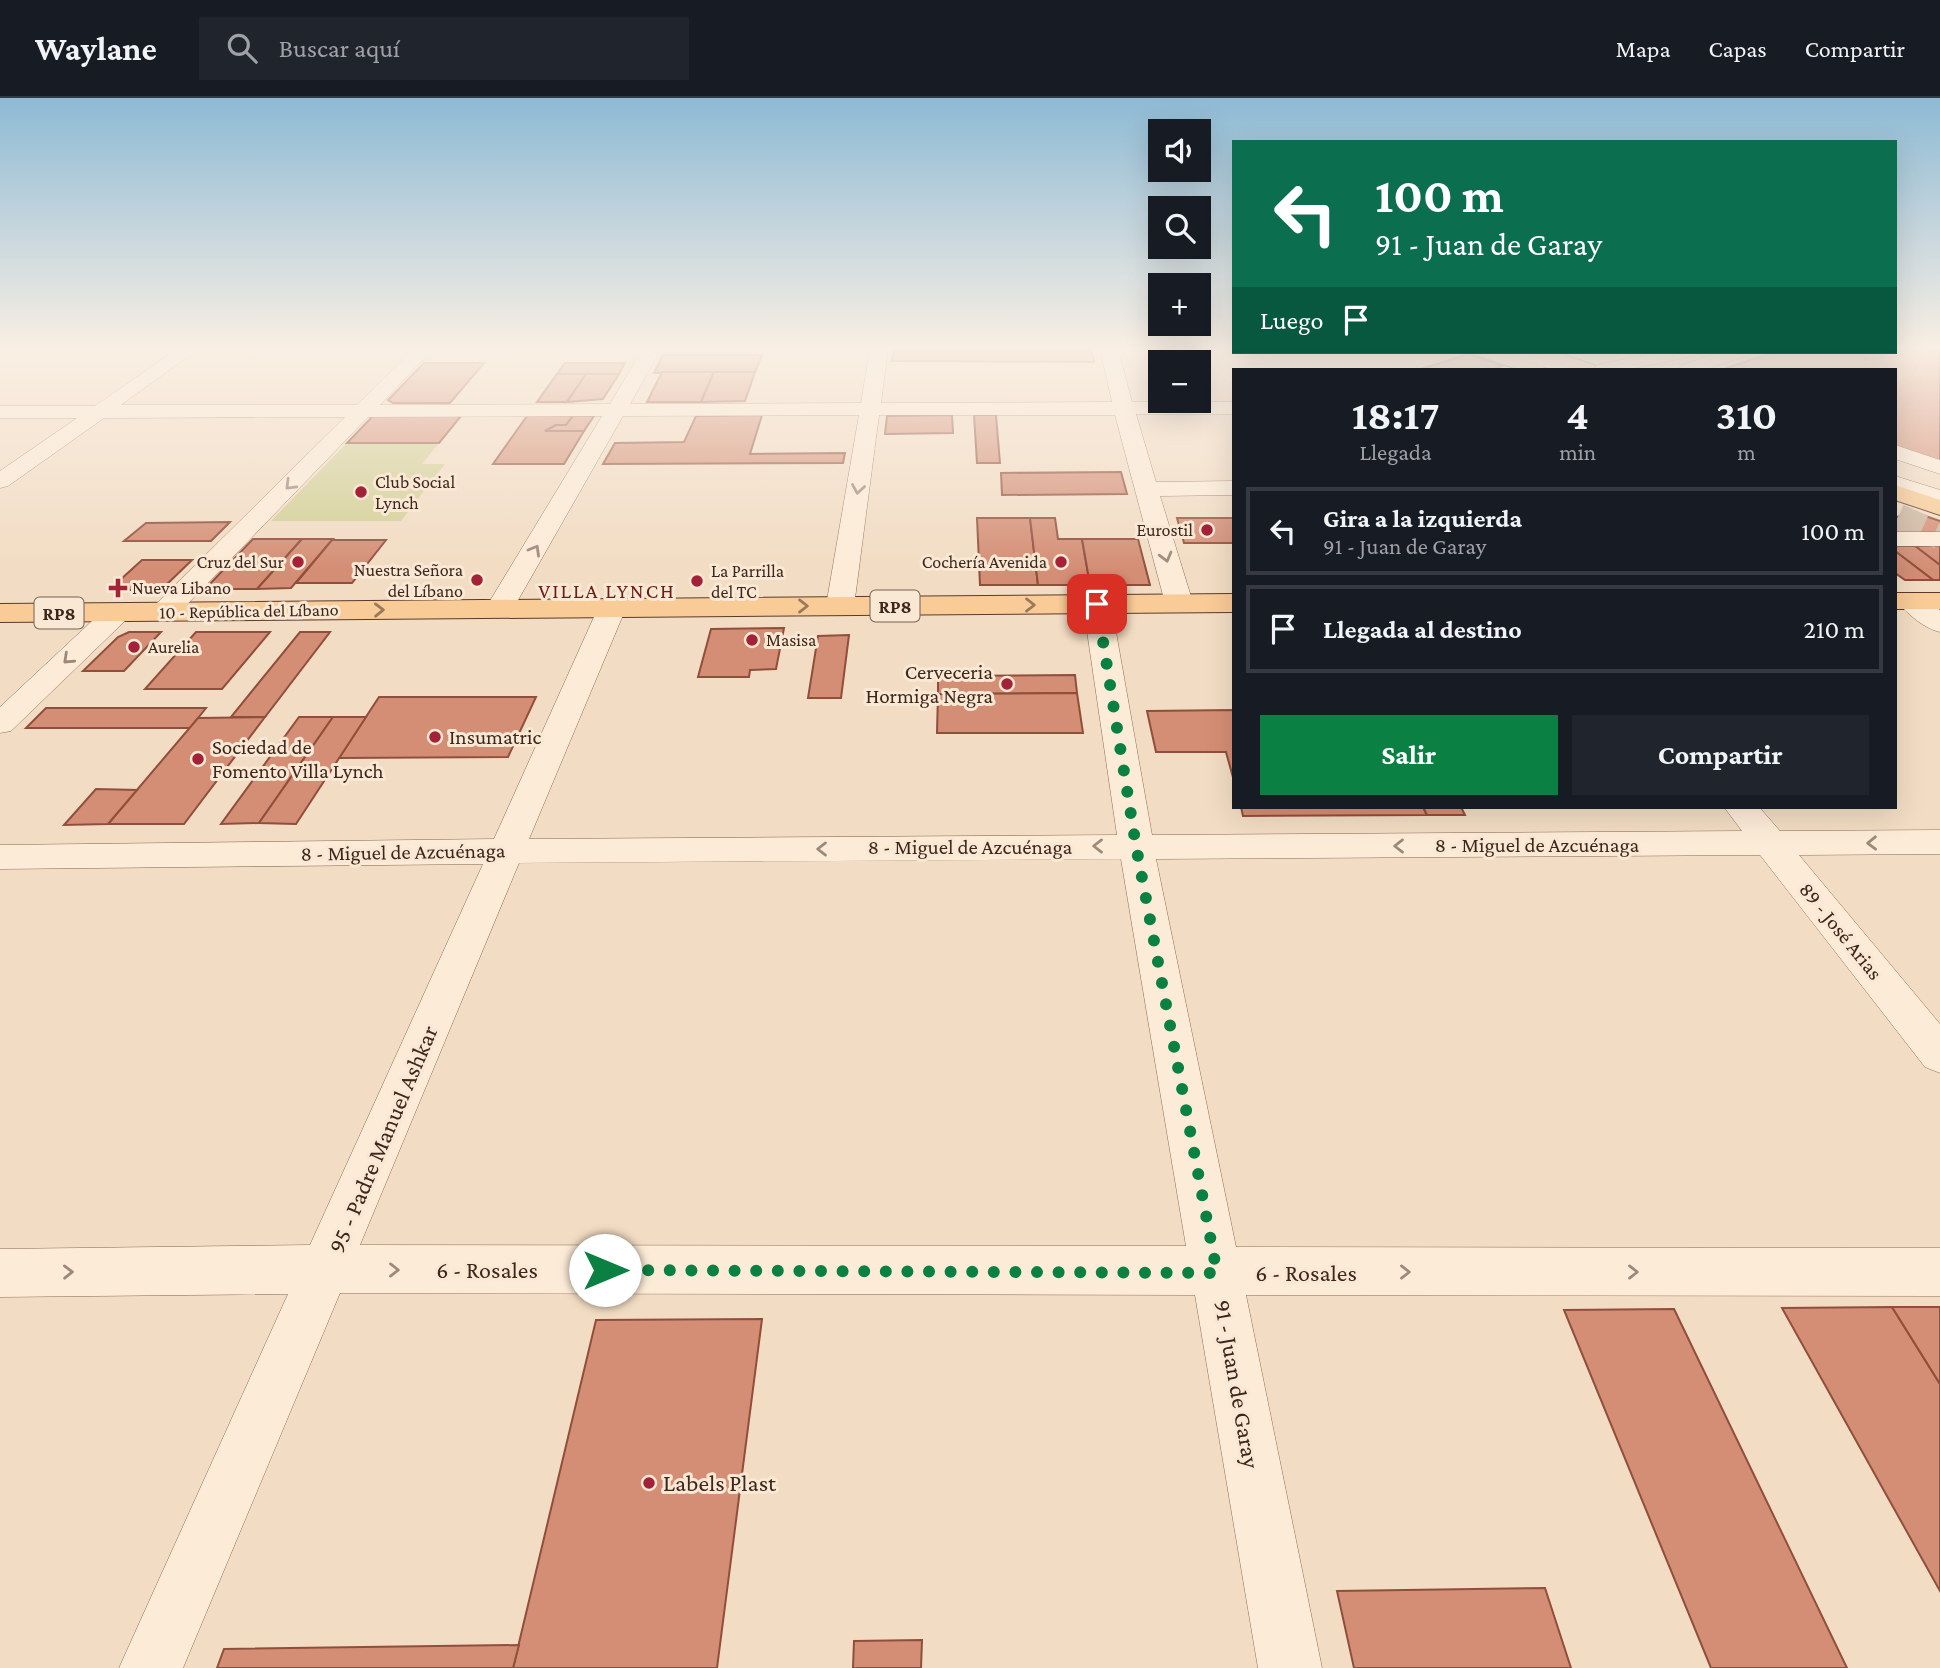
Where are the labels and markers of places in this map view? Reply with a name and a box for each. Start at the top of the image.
place label: Club Social Lynch [375,472,455,513]
marker: Club Social Lynch [353,484,369,500]
place label: Eurostil [1136,520,1193,540]
marker: Eurostil [1199,522,1215,538]
place label: Cruz del Sur [197,552,285,572]
place label: Cochería Avenida [922,552,1047,572]
marker: Cruz del Sur [290,554,306,570]
marker: Cochería Avenida [1053,554,1069,570]
place label: Nuestra Señora del Líbano [354,560,463,601]
place label: La Parrilla del TC [711,561,784,602]
marker: Nuestra Señora del Líbano [469,572,485,588]
marker: La Parrilla del TC [689,573,705,589]
pin [1067,574,1127,634]
place label: Nueva Libano [132,578,231,598]
marker: Nueva Libano [110,580,126,596]
place label: Masisa [766,630,816,650]
marker: Masisa [744,632,760,648]
place label: Aurelia [148,637,199,657]
marker: Aurelia [126,639,142,655]
place label: Cerveceria Hormiga Negra [865,660,993,708]
marker: Cerveceria Hormiga Negra [999,676,1015,692]
place label: Insumatric [449,725,542,749]
marker: Insumatric [427,729,443,745]
place label: Sociedad de Fomento Villa Lynch [212,735,384,783]
marker: Sociedad de Fomento Villa Lynch [190,751,206,767]
place label: Labels Plast [663,1469,777,1496]
marker: Labels Plast [641,1475,657,1491]

